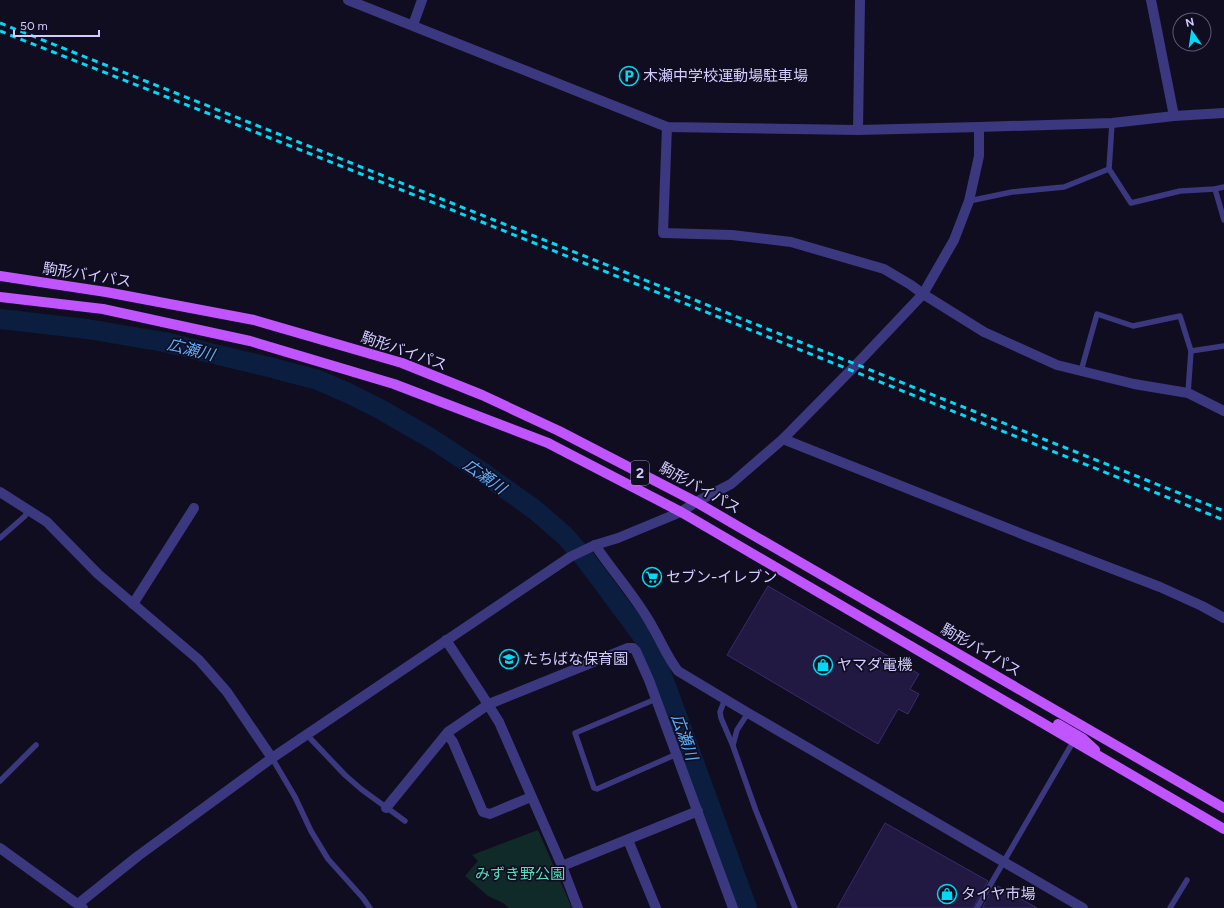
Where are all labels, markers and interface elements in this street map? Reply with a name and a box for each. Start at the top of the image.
scale bar [14,12,99,38]
north arrow [1172,12,1212,52]
text: N [1184,15,1195,30]
text: 50 m [20,19,48,33]
parking icon: 木瀬中学校運動場駐車場 [618,65,640,87]
place label: 木瀬中学校運動場駐車場 [643,67,808,85]
street label: 駒形バイパス [41,259,133,291]
street label: 駒形バイパス [359,328,449,374]
water label: 広瀬川 [165,334,218,365]
water label: 広瀬川 [460,455,511,499]
street label: 駒形バイパス [656,458,744,518]
road number: 2 [631,461,649,485]
supermarket icon: セブン-イレブン [641,566,663,588]
place label: セブン-イレブン [666,568,777,586]
street label: 駒形バイパス [938,620,1024,680]
school or university icon: たちばな保育園 [498,648,520,670]
place label: たちばな保育園 [523,650,628,668]
shop icon: ヤマダ電機 [812,654,834,676]
place label: ヤマダ電機 [837,656,912,674]
water label: 広瀬川 [667,711,702,765]
park label: みずき野公園 [475,865,565,883]
shop icon: タイヤ市場 [936,883,958,905]
place label: タイヤ市場 [961,885,1036,903]

